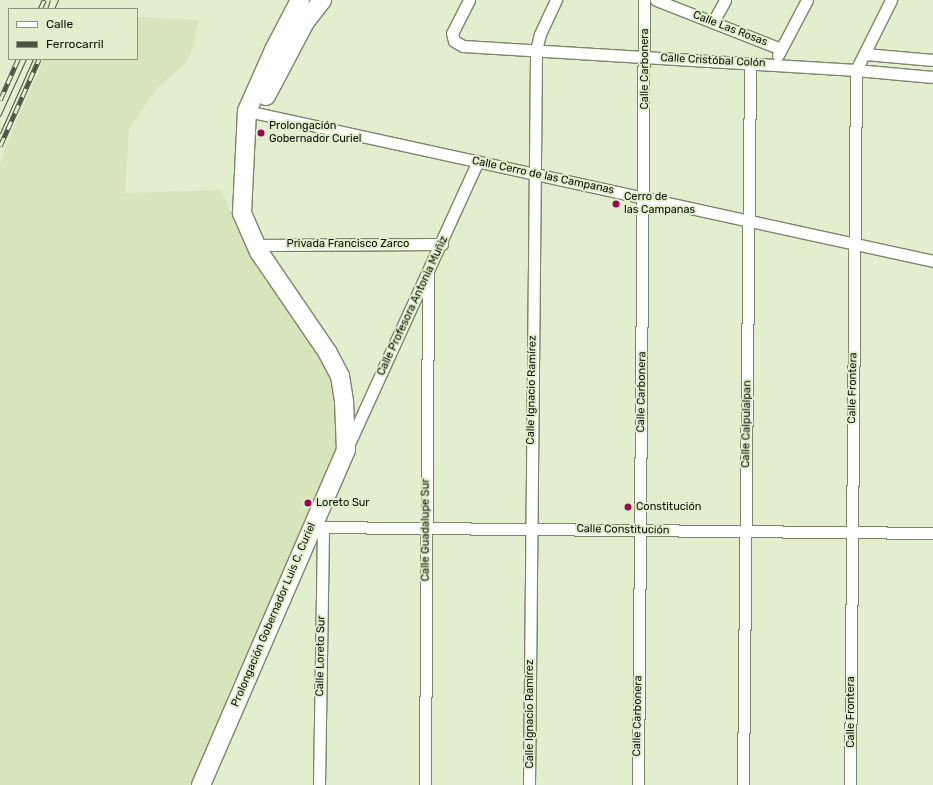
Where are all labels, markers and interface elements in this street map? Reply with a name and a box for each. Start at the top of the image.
legend [8,8,138,60]
street label: Calle Las Rosas [691,9,769,49]
text: Calle [46,17,73,31]
street label: Calle Carbonera [638,28,652,110]
text: Ferrocarril [46,37,104,51]
street label: Calle Cristóbal Colón [660,52,766,70]
place label: Prolongación Gobernador Curiel [269,120,362,146]
marker: Prolongación Gobernador Curiel [256,128,266,138]
street label: Calle Cerro de las Campanas [471,154,615,198]
place label: Cerro de las Campanas [624,191,695,217]
marker: Cerro de las Campanas [611,199,621,209]
street label: Calle Profesora Antonia Muñiz [375,234,451,378]
street label: Privada Francisco Zarco [287,237,409,251]
street label: Calle Ignacio Ramírez [524,335,540,445]
street label: Calle Carbonera [635,351,649,433]
street label: Calle Frontera [846,352,860,424]
street label: Calle Calpulalpan [740,380,754,468]
street label: Calle Guadalupe Sur [419,479,433,581]
place label: Loreto Sur [316,496,370,510]
marker: Loreto Sur [303,498,313,508]
place label: Constitución [636,500,702,514]
marker: Constitución [623,502,633,512]
street label: Prolongación Gobernador Luis C. Curiel [229,521,319,709]
street label: Calle Constitución [576,523,670,537]
street label: Calle Loreto Sur [314,615,328,697]
street label: Calle Ignacio Ramírez [523,659,537,769]
street label: Calle Carbonera [631,675,645,757]
street label: Calle Frontera [844,676,858,748]

